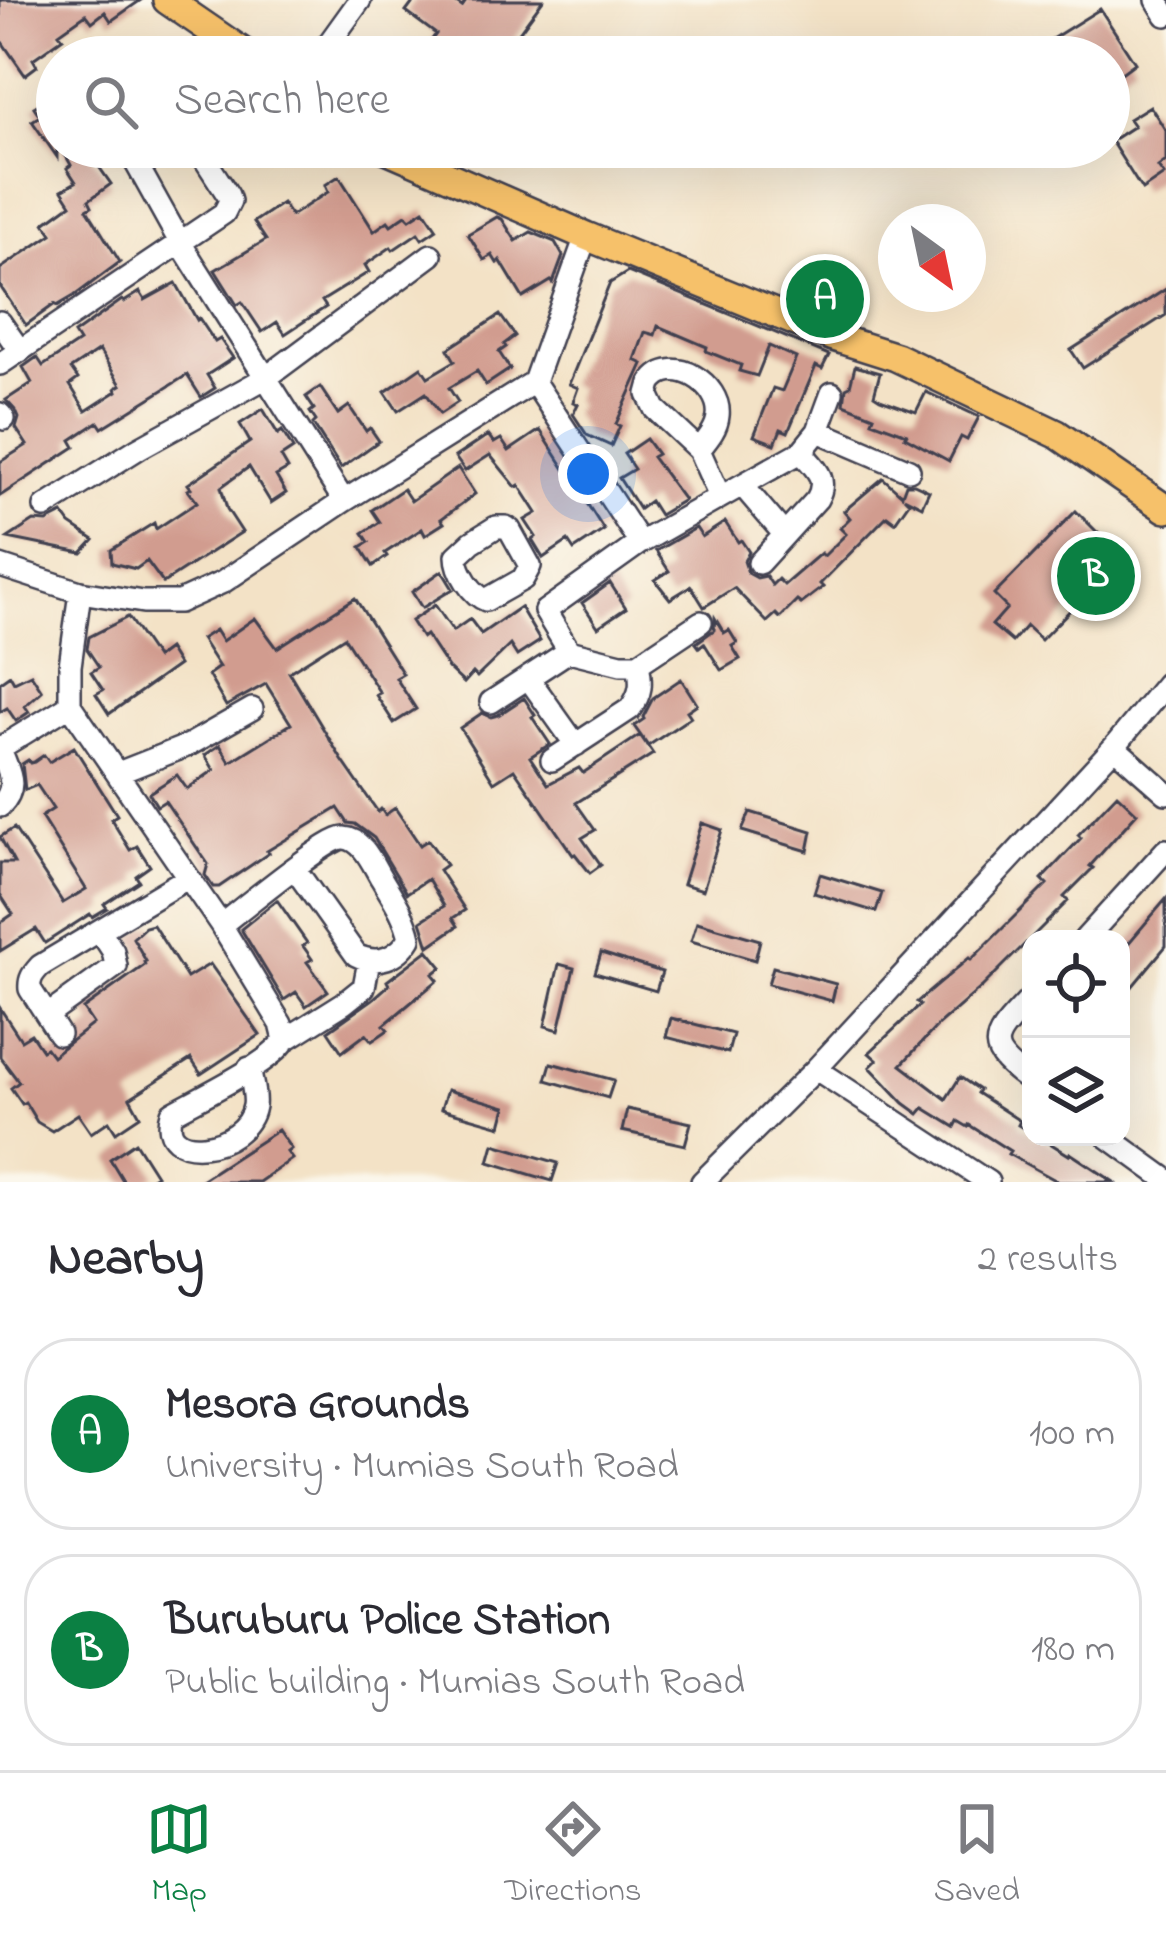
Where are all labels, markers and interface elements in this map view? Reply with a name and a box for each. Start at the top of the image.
search box [36,36,1130,168]
icon: search [78,69,144,135]
text: Search here [174,69,390,135]
north arrow [878,204,986,312]
pin: A [786,254,864,344]
your location [558,444,618,504]
pin: B [1057,531,1135,621]
map controls [1022,930,1130,1146]
button: locate [1022,930,1130,1038]
button: layers [1022,1038,1130,1146]
text: Nearby [48,1223,204,1298]
text: 2 results [978,1232,1118,1289]
text: Mesora Grounds [165,1373,470,1439]
text: A [78,1406,102,1463]
text: 100 m [1029,1406,1115,1463]
text: University · Mumias South Road [165,1439,679,1496]
text: Buruburu Police Station [165,1589,610,1655]
text: B [77,1622,103,1679]
text: 180 m [1031,1622,1115,1679]
text: Public building · Mumias South Road [165,1655,745,1712]
tab: Map [146,1796,212,1916]
tab: Directions [504,1796,641,1916]
tab: Saved [934,1796,1020,1916]

